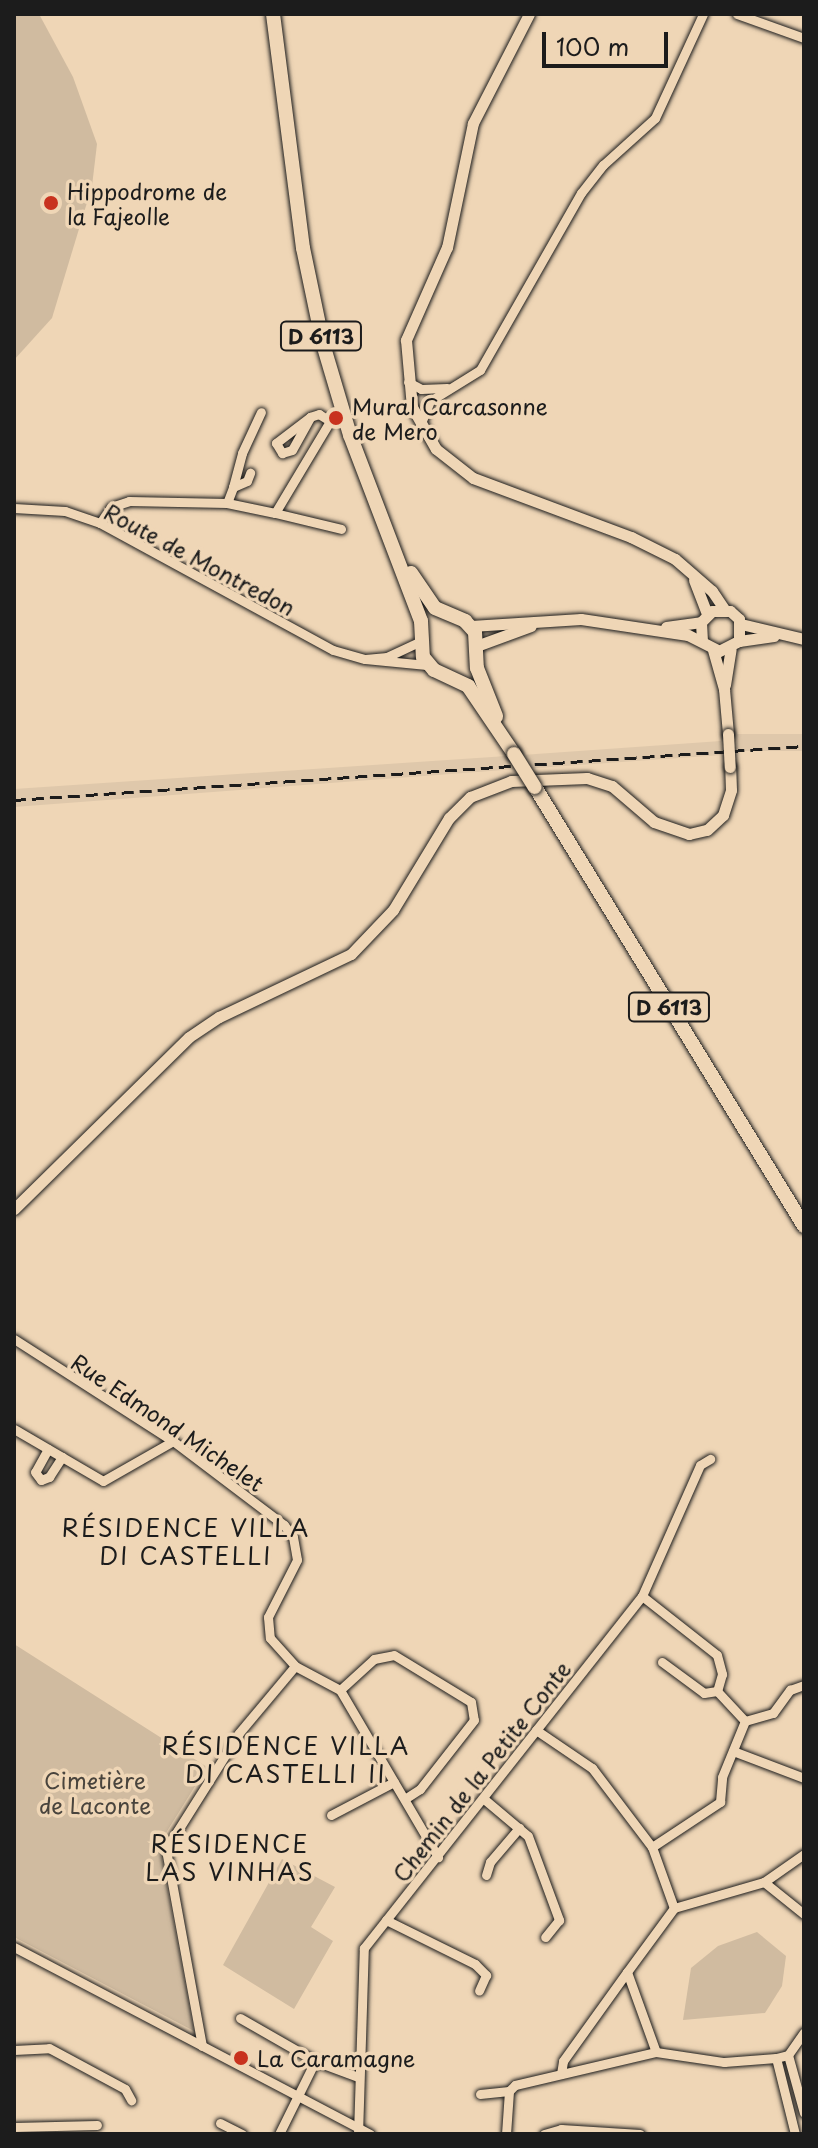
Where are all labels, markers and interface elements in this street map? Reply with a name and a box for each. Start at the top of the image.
scale bar [546,16,672,66]
text: 100 m [556,28,629,64]
place label: Hippodrome de la Fajeolle [67,177,227,228]
marker: Hippodrome de la Fajeolle [42,194,60,212]
road number: D 6113 [279,320,363,352]
place label: Mural Carcasonne de Mero [352,392,551,444]
marker: Mural Carcasonne de Mero [327,409,345,427]
street label: Route de Montredon [99,497,301,621]
road number: D 6113 [627,991,711,1023]
street label: Rue Edmond Michelet [66,1347,270,1497]
district label: RÉSIDENCE VILLA DI CASTELLI [63,1514,309,1570]
street label: Chemin de la Petite Conte [386,1655,576,1887]
district label: RÉSIDENCE VILLA DI CASTELLI II [163,1732,409,1788]
park label: Cimetière de Laconte [38,1766,152,1818]
district label: RÉSIDENCE LAS VINHAS [146,1830,314,1886]
place label: La Caramagne [257,2045,415,2071]
marker: La Caramagne [232,2049,250,2067]

